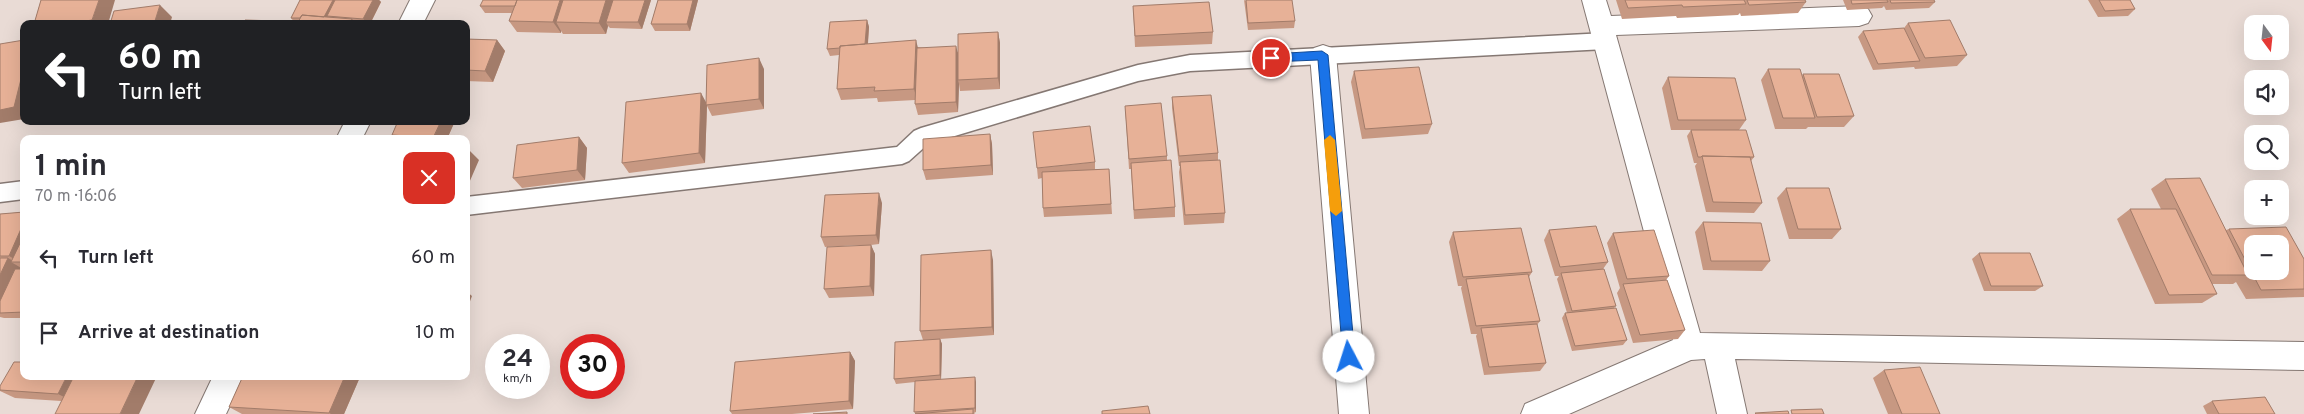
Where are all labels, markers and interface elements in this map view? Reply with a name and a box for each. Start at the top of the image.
north arrow [2244,15,2289,60]
map controls [2244,15,2289,280]
text: 60 m [118,37,202,81]
pin [1250,37,1292,79]
icon: left [35,40,100,105]
icon: arrive [1257,44,1285,72]
button: sound [2244,70,2289,115]
text: Turn left [118,80,201,107]
button: search [2244,125,2289,170]
text: 1 min [35,149,107,186]
button: close [403,152,455,204]
button: + [2244,180,2289,225]
text: 70 m · 16:06 [35,187,117,207]
button: − [2244,235,2289,280]
icon: left [35,244,63,272]
text: Turn left [78,246,154,270]
text: 60 m [411,246,455,270]
icon: arrive [35,319,63,347]
text: Arrive at destination [78,321,259,345]
text: 10 m [415,321,455,345]
position arrow [1322,330,1374,382]
speed limit sign: 30 [560,334,625,399]
text: 24 [502,344,533,376]
text: km/h [503,371,532,387]

